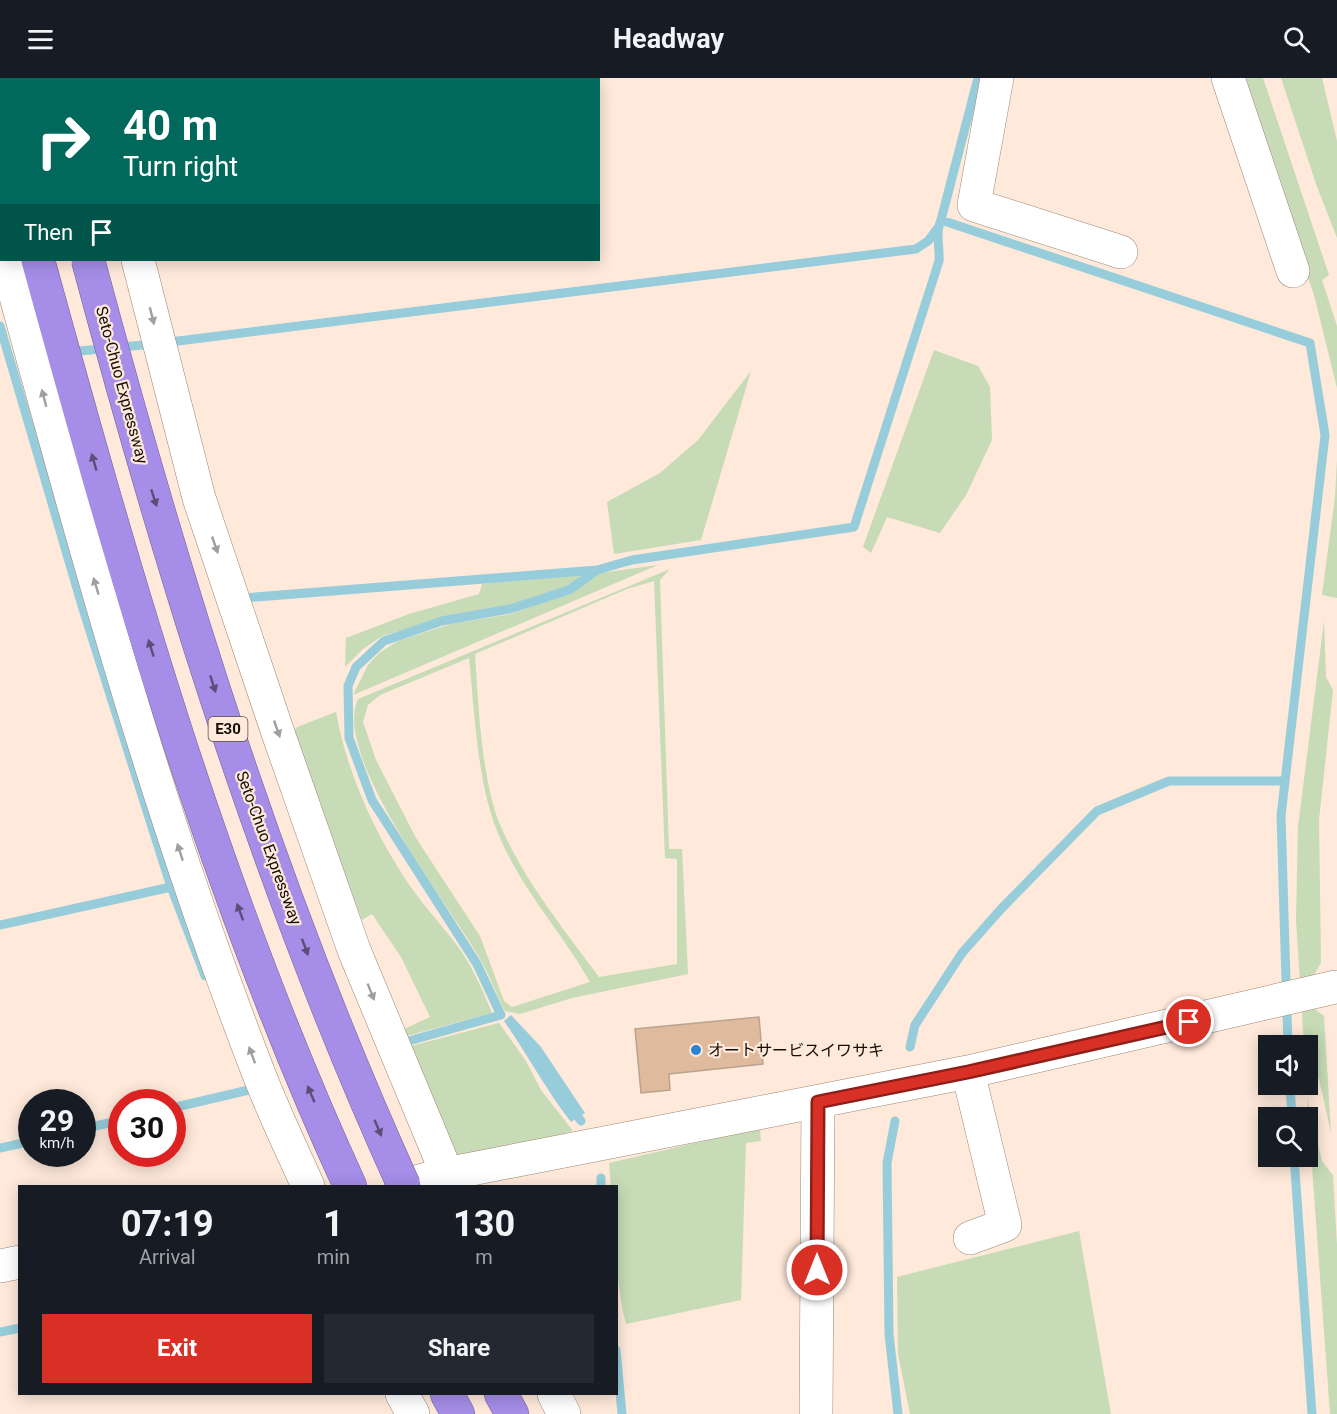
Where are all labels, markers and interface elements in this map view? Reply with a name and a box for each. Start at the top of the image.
icon: menu [24,23,57,56]
text: Headway [613,23,724,55]
icon: search [1280,23,1313,56]
text: 40 m [123,101,218,150]
icon: right [24,102,102,180]
text: Turn right [123,151,238,183]
icon: arrive [85,216,118,249]
text: Then [24,220,73,245]
street label: Seto-Chuo Expressway [92,304,152,466]
one-way arrow [148,307,157,325]
one-way arrow [39,389,48,407]
one-way arrow [89,453,98,471]
one-way arrow [150,489,160,507]
one-way arrow [210,536,220,554]
one-way arrow [91,577,100,595]
one-way arrow [146,639,155,657]
one-way arrow [209,675,219,693]
road number: E30 [208,717,248,741]
one-way arrow [273,720,283,738]
street label: Seto-Chuo Expressway [232,769,306,928]
one-way arrow [175,843,184,861]
one-way arrow [235,903,244,921]
one-way arrow [301,938,311,956]
one-way arrow [367,983,376,1001]
pin [1163,996,1214,1047]
icon: arrive [1172,1005,1205,1038]
map controls [1258,1035,1318,1167]
button: sound [1258,1035,1318,1095]
place label: オートサービスイワサキ [708,1041,884,1060]
marker: オートサービスイワサキ [689,1043,703,1057]
one-way arrow [246,1046,256,1064]
one-way arrow [306,1085,315,1103]
speed limit sign: 30 [108,1089,186,1167]
text: 29 [40,1103,74,1138]
button: search [1258,1107,1318,1167]
one-way arrow [374,1119,383,1137]
text: km/h [39,1134,75,1152]
text: 07:19 [121,1203,214,1245]
text: 1 [323,1203,344,1245]
text: 130 [453,1203,515,1245]
position arrow [785,1238,849,1302]
text: Arrival [139,1245,196,1269]
text: min [317,1245,350,1269]
text: m [475,1245,493,1269]
button: Exit [42,1314,312,1383]
button: Share [324,1314,594,1383]

